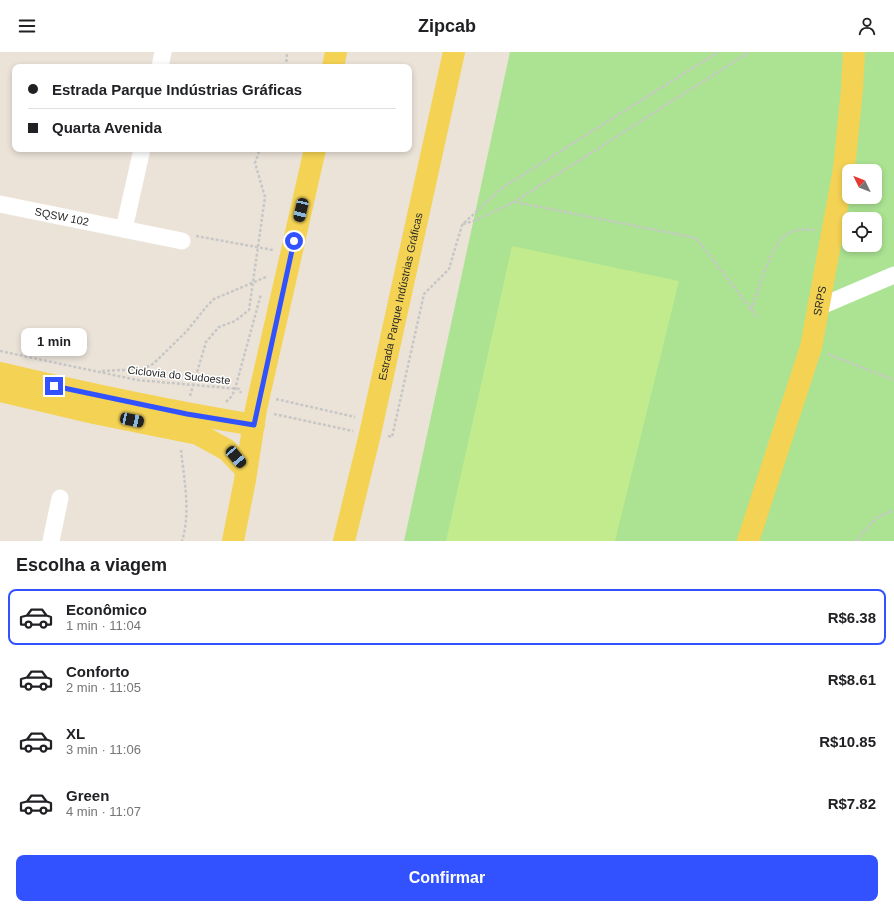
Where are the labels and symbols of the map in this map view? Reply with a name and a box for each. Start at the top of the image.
north arrow [842,164,882,204]
car [292,197,310,223]
street label: SQSW 102 [34,205,90,228]
street label: Estrada Parque Indústrias Gráficas [376,211,425,381]
route start [285,232,303,250]
street label: SRPS [811,285,828,317]
callout: 1 min [21,328,87,356]
street label: Ciclovia do Sudoeste [127,364,231,386]
route end [45,377,63,395]
car [119,412,145,428]
car [224,444,248,470]

